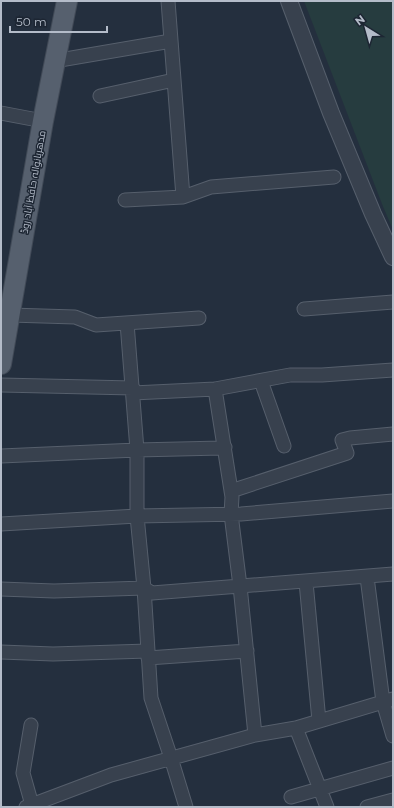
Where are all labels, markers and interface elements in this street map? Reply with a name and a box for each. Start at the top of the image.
scale bar [10,8,107,34]
north arrow [346,8,386,48]
text: N [352,12,368,28]
text: 50 m [16,14,47,29]
street label: مدھریانوالہ حافظ آباد روڈ [18,129,48,235]

